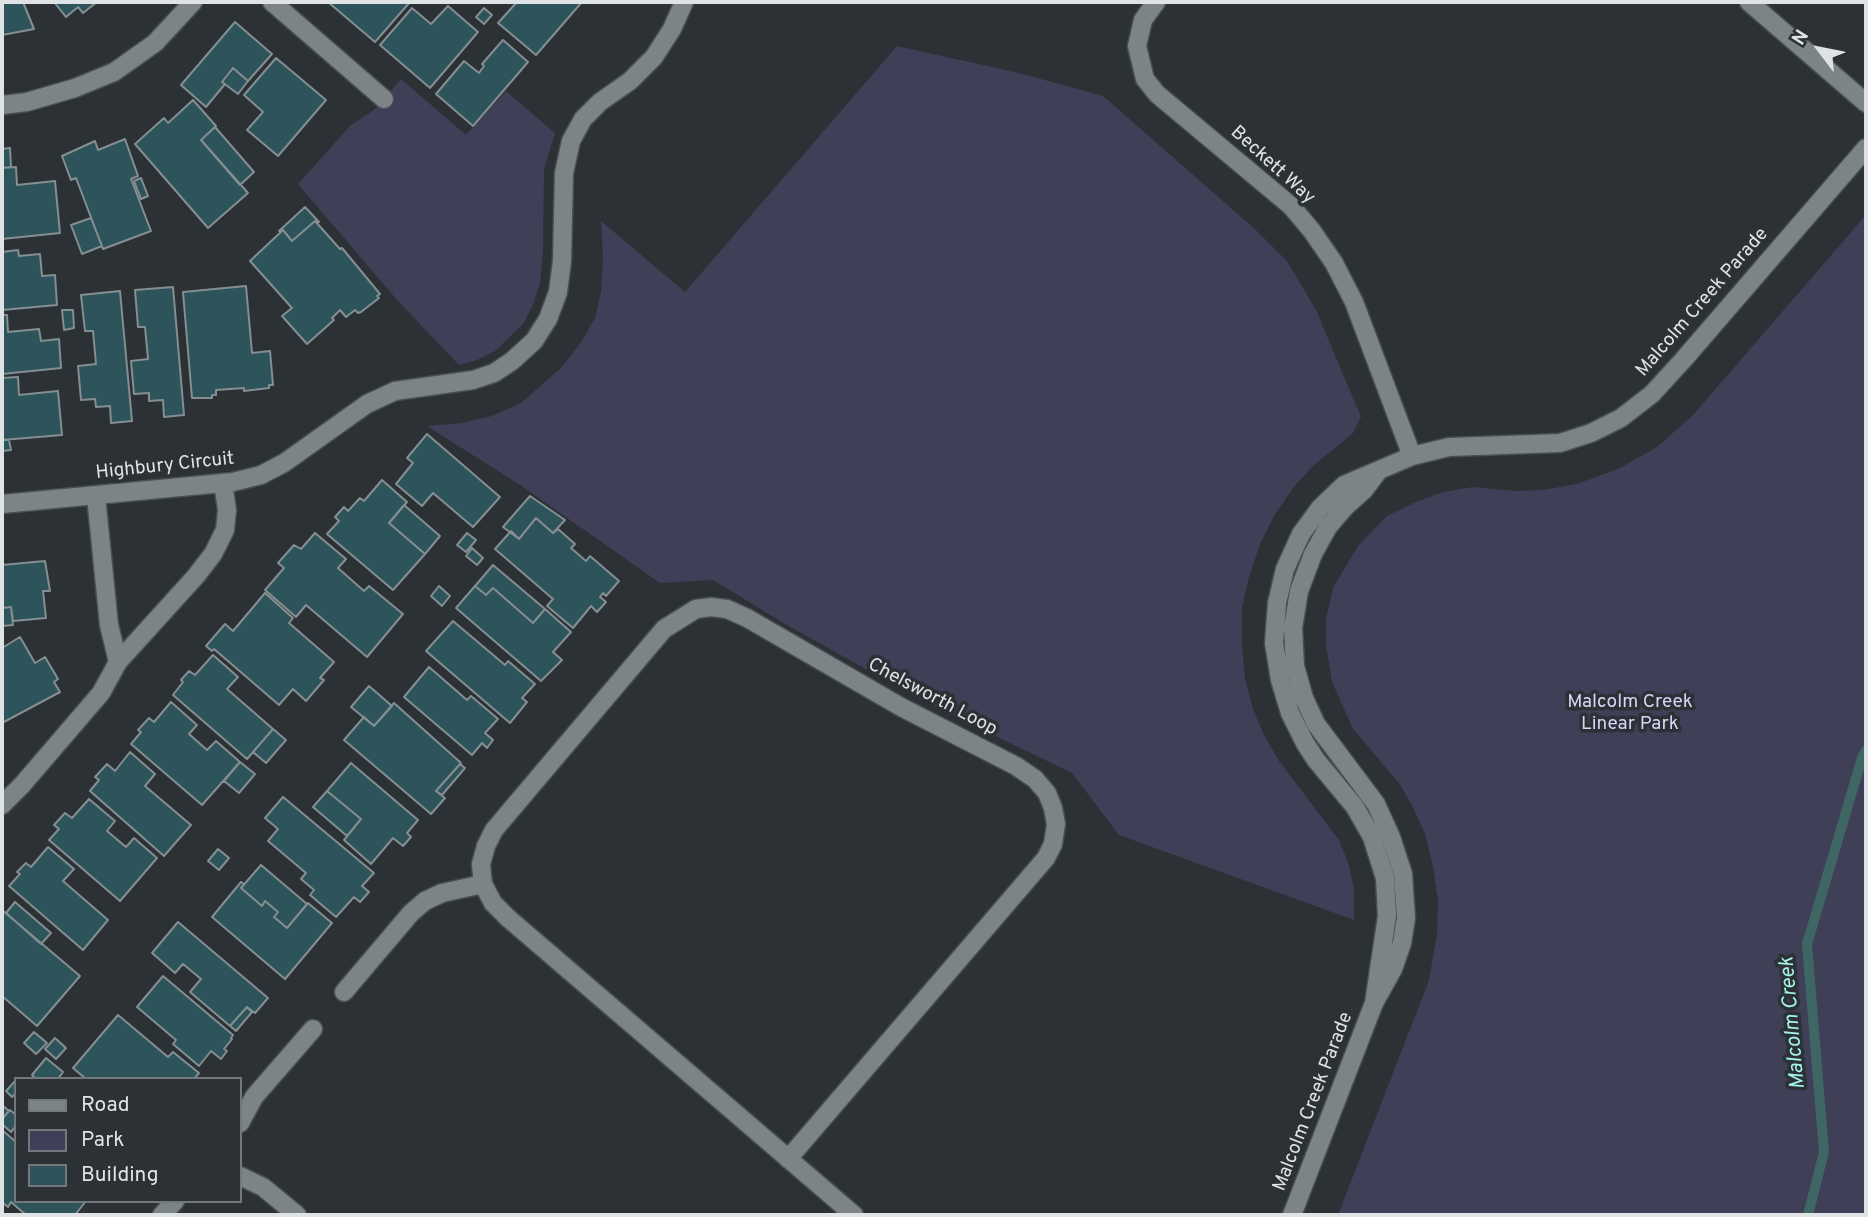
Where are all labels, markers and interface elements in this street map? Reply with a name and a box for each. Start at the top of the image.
north arrow [1784,14,1854,84]
text: N [1787,26,1815,50]
street label: Beckett Way [1225,122,1319,210]
street label: Malcolm Creek Parade [1632,224,1774,382]
street label: Highbury Circuit [95,448,235,486]
street label: Chelsworth Loop [863,654,1001,742]
park label: Malcolm Creek Linear Park [1567,692,1693,736]
water label: Malcolm Creek [1776,956,1812,1090]
street label: Malcolm Creek Parade [1269,1009,1359,1195]
legend [14,1077,242,1203]
text: Road [81,1092,130,1119]
text: Park [81,1127,124,1154]
text: Building [81,1162,159,1189]

